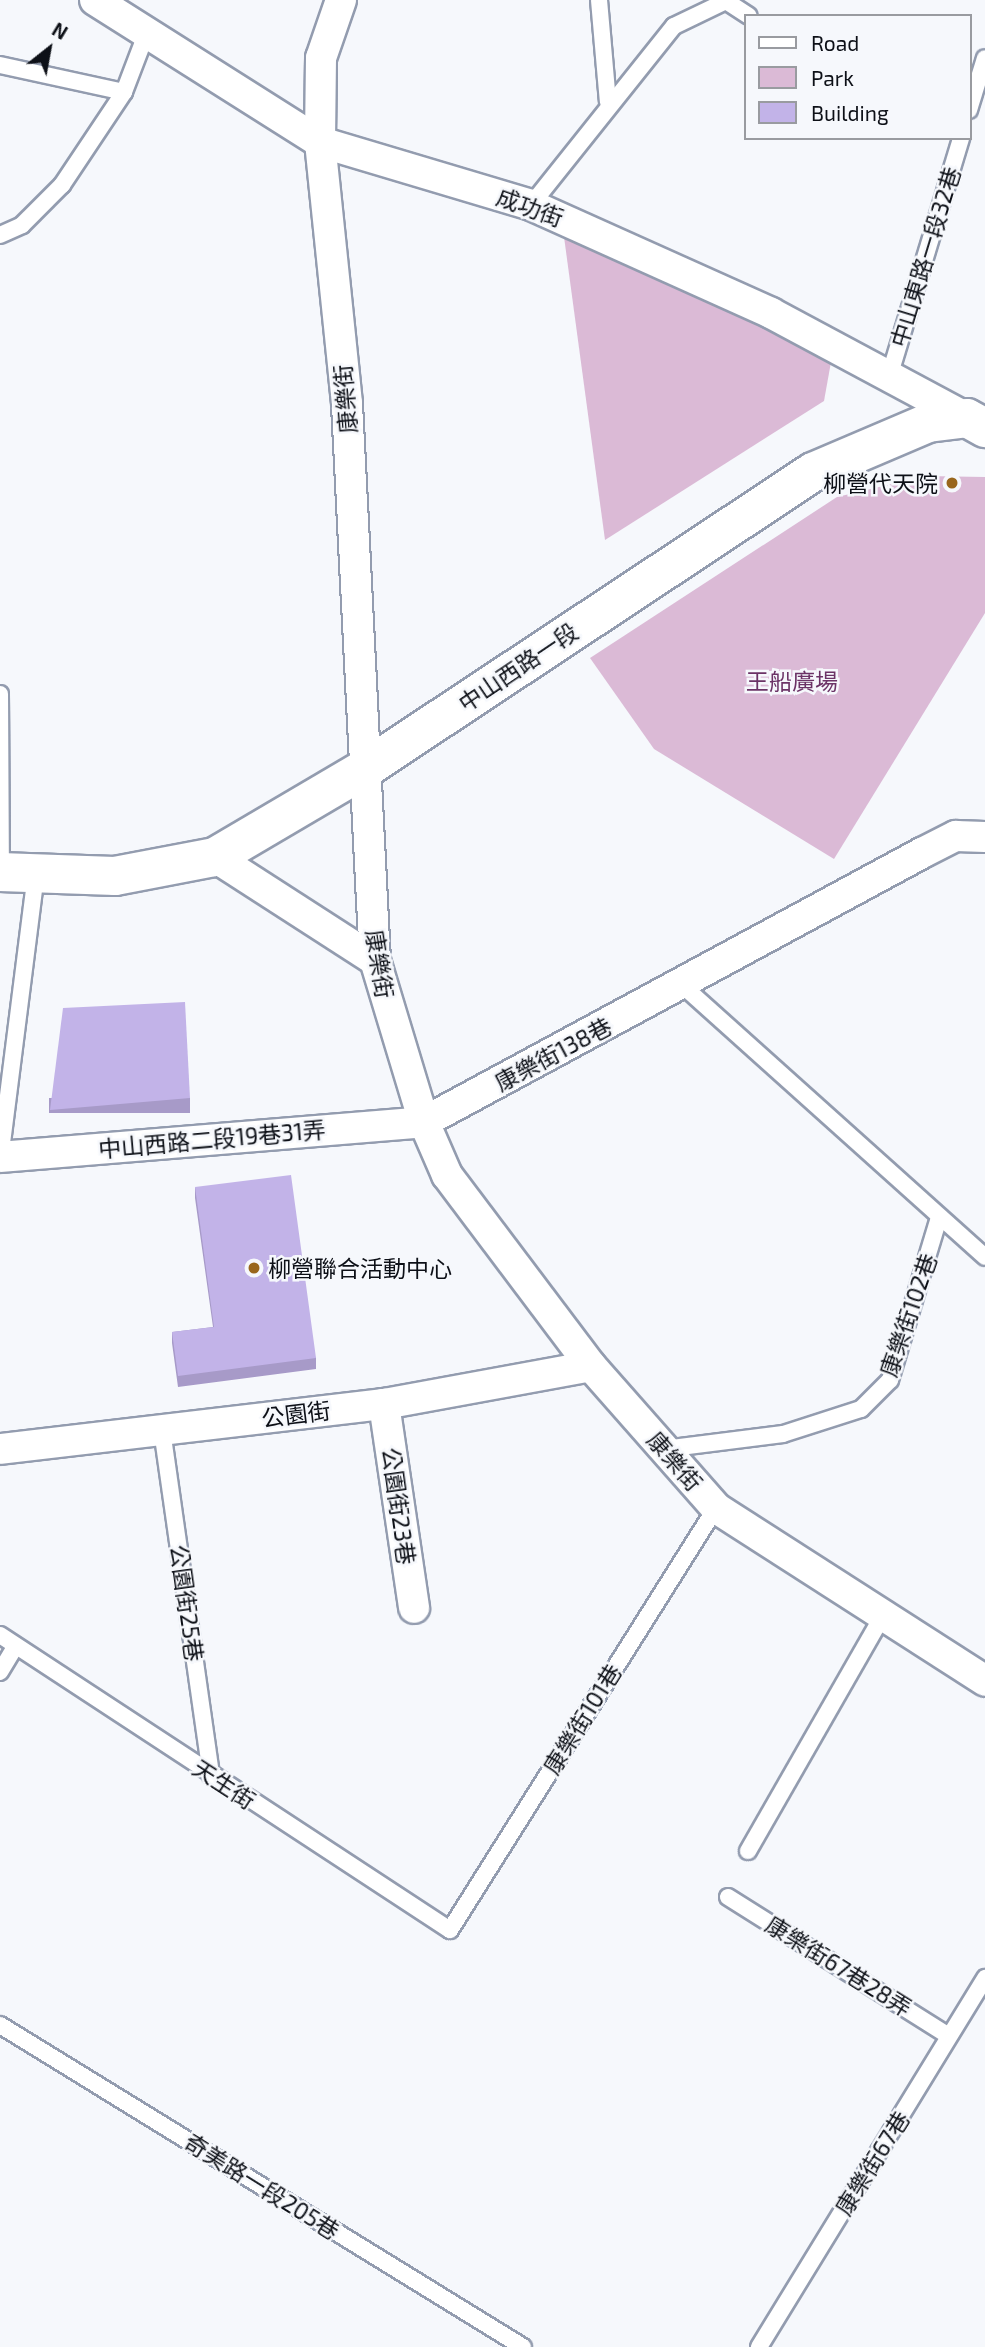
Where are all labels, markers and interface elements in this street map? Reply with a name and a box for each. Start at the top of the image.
north arrow [14,14,84,84]
legend [744,14,971,140]
text: N [48,17,72,44]
text: Road [811,30,859,55]
text: Park [811,65,854,90]
text: Building [811,100,889,125]
street label: 中山東路一段32巷 [885,164,965,350]
street label: 成功街 [493,182,567,232]
street label: 康樂街 [328,363,362,435]
place label: 柳營代天院 [823,469,938,497]
marker: 柳營代天院 [944,475,960,491]
street label: 中山西路一段 [453,617,583,717]
park label: 王船廣場 [746,667,838,695]
street label: 康樂街 [361,928,399,1000]
street label: 康樂街138巷 [490,1012,616,1096]
street label: 中山西路二段19巷31弄 [97,1115,327,1163]
street label: 康樂街102巷 [874,1250,942,1380]
place label: 柳營聯合活動中心 [268,1254,452,1282]
marker: 柳營聯合活動中心 [246,1260,262,1276]
street label: 公園街 [260,1396,332,1432]
street label: 康樂街 [642,1426,708,1496]
street label: 公園街23巷 [377,1446,421,1566]
street label: 公園街25巷 [165,1543,209,1663]
street label: 康樂街101巷 [537,1659,627,1779]
street label: 天生街 [188,1754,260,1814]
street label: 康樂街67巷28弄 [761,1910,917,2022]
street label: 康樂街67巷 [829,2106,915,2220]
street label: 奇美路一段205巷 [180,2127,344,2245]

